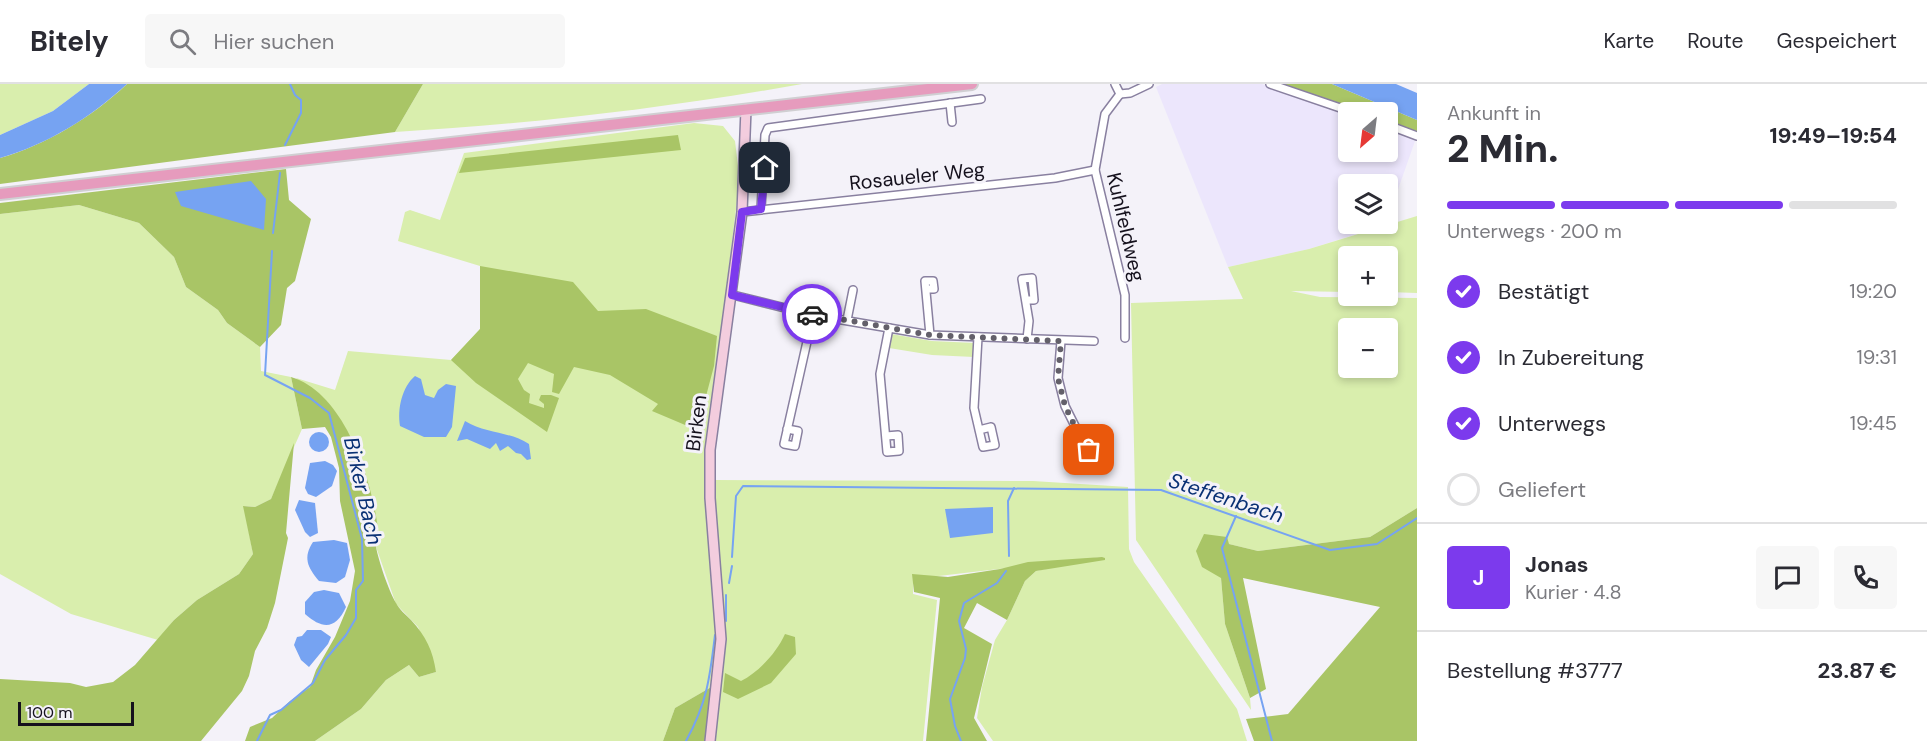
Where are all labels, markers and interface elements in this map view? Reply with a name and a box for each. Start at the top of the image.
search box [145,14,565,68]
text: Bitely [30,23,109,60]
icon: search [166,25,199,58]
text: Hier suchen [214,27,334,56]
text: Karte [1603,27,1654,55]
text: Route [1687,27,1743,55]
text: Gespeichert [1776,27,1897,55]
text: Ankunft in [1447,100,1541,126]
north arrow [1338,102,1398,162]
map controls [1338,102,1398,378]
text: 19:49–19:54 [1770,121,1897,150]
text: 2 Min. [1447,123,1558,174]
pin [739,142,790,193]
icon: home [748,151,781,184]
street label: Rosaueler Weg [848,156,986,196]
street label: Kuhlfeldweg [1101,170,1151,284]
button: layers [1338,174,1398,234]
text: Unterwegs · 200 m [1447,218,1622,244]
button: + [1338,246,1398,306]
icon: check [1447,275,1480,308]
text: Bestätigt [1498,277,1589,306]
text: 19:20 [1849,278,1897,304]
courier [782,284,842,344]
icon: car [796,298,829,331]
button: − [1338,318,1398,378]
icon: check [1447,341,1480,374]
text: In Zubereitung [1498,343,1644,372]
text: 19:31 [1856,344,1897,370]
street label: Birken [680,393,712,453]
icon: check [1447,407,1480,440]
text: Unterwegs [1498,409,1606,438]
text: 19:45 [1850,410,1897,436]
pin [1063,424,1114,475]
icon: bag [1072,433,1105,466]
water label: Birker Bach [337,434,389,548]
water label: Steffenbach [1165,466,1287,530]
text: Geliefert [1498,475,1586,504]
button: chat [1756,546,1819,609]
button: phone [1834,546,1897,609]
text: Jonas [1525,550,1589,579]
text: J [1473,563,1484,592]
text: Kurier · 4.8 [1525,579,1622,605]
text: Bestellung #3777 [1447,656,1623,685]
text: 23.87 € [1817,656,1897,685]
scale bar [18,699,134,726]
text: 100 m [27,702,72,723]

